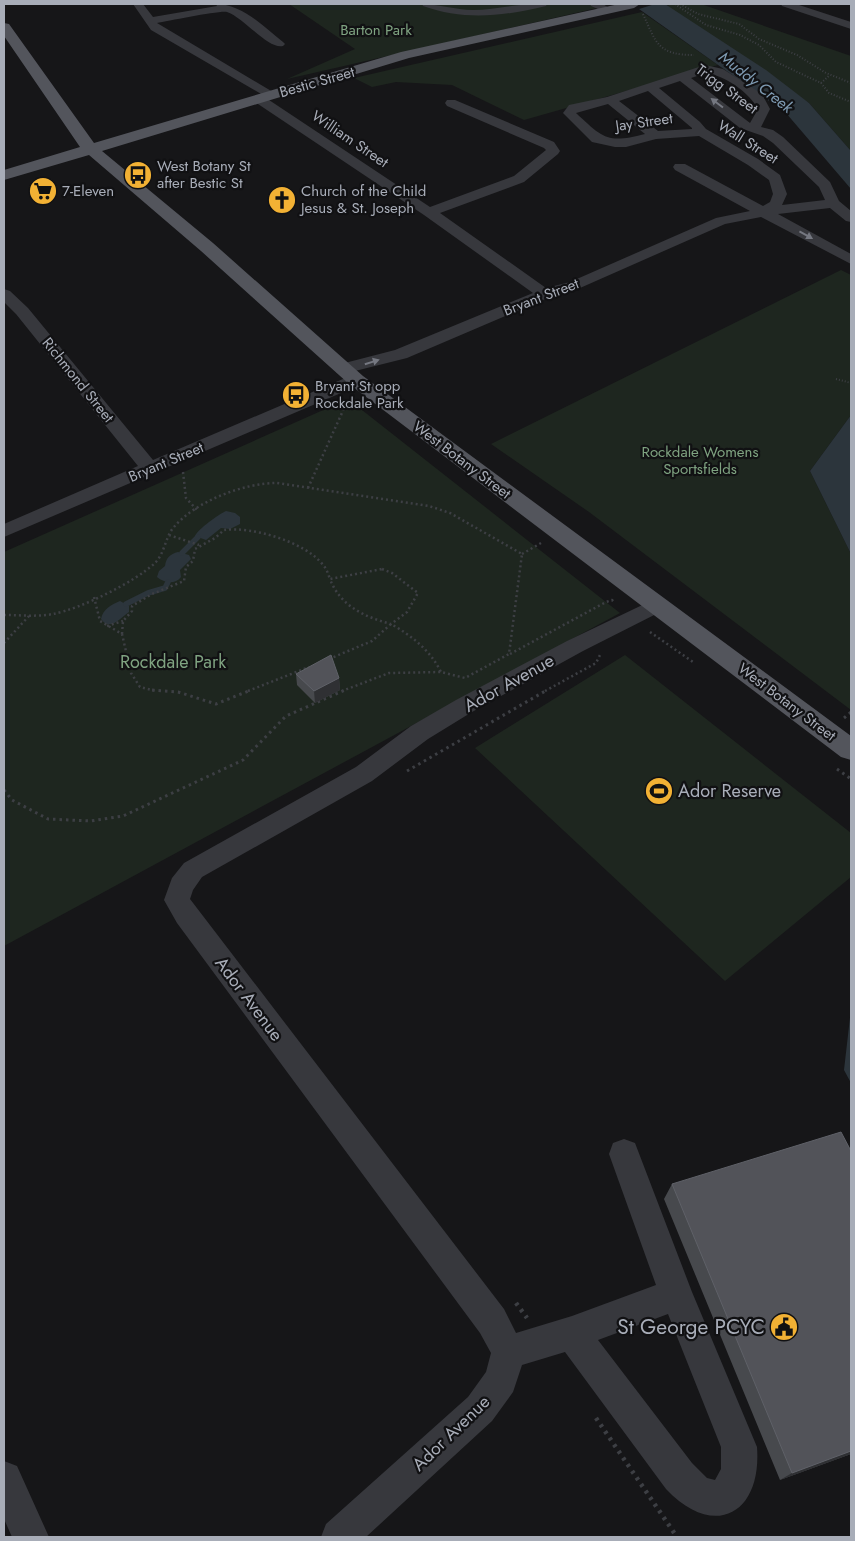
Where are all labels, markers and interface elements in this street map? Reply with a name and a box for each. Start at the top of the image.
park label: Barton Park [340,19,412,41]
water label: Muddy Creek [714,46,799,119]
street label: Trigg Street [691,59,763,119]
street label: Bestic Street [277,61,357,103]
one-way arrow [710,98,724,108]
street label: William Street [307,105,393,173]
street label: Jay Street [612,107,674,137]
street label: Wall Street [713,115,783,169]
place label: West Botany St after Bestic St [157,155,251,194]
bus stop icon: West Botany St after Bestic St [123,160,153,190]
supermarket icon: 7-Eleven [28,176,58,206]
place label: 7-Eleven [62,180,114,202]
place label: Church of the Child Jesus & St. Joseph [299,180,426,219]
church icon: Church of the Child Jesus & St. Joseph [267,185,297,215]
one-way arrow [798,231,813,239]
street label: Bryant Street [500,272,582,322]
street label: Richmond Street [37,333,120,428]
one-way arrow [365,357,380,365]
place label: Bryant St opp Rockdale Park [315,375,404,414]
bus stop icon: Bryant St opp Rockdale Park [281,380,311,410]
street label: West Botany Street [408,416,516,504]
street label: Bryant Street [125,436,207,488]
park label: Rockdale Womens Sportsfields [642,441,759,480]
street label: Ador Avenue [459,647,559,719]
park label: Rockdale Park [120,649,226,675]
street label: West Botany Street [733,658,841,746]
sports icon: Ador Reserve [644,776,674,806]
place label: Ador Reserve [678,778,781,804]
street label: Ador Avenue [209,951,289,1047]
place label: St George PCYC [617,1312,765,1342]
public building icon: St George PCYC [769,1312,799,1342]
street label: Ador Avenue [406,1389,496,1477]

